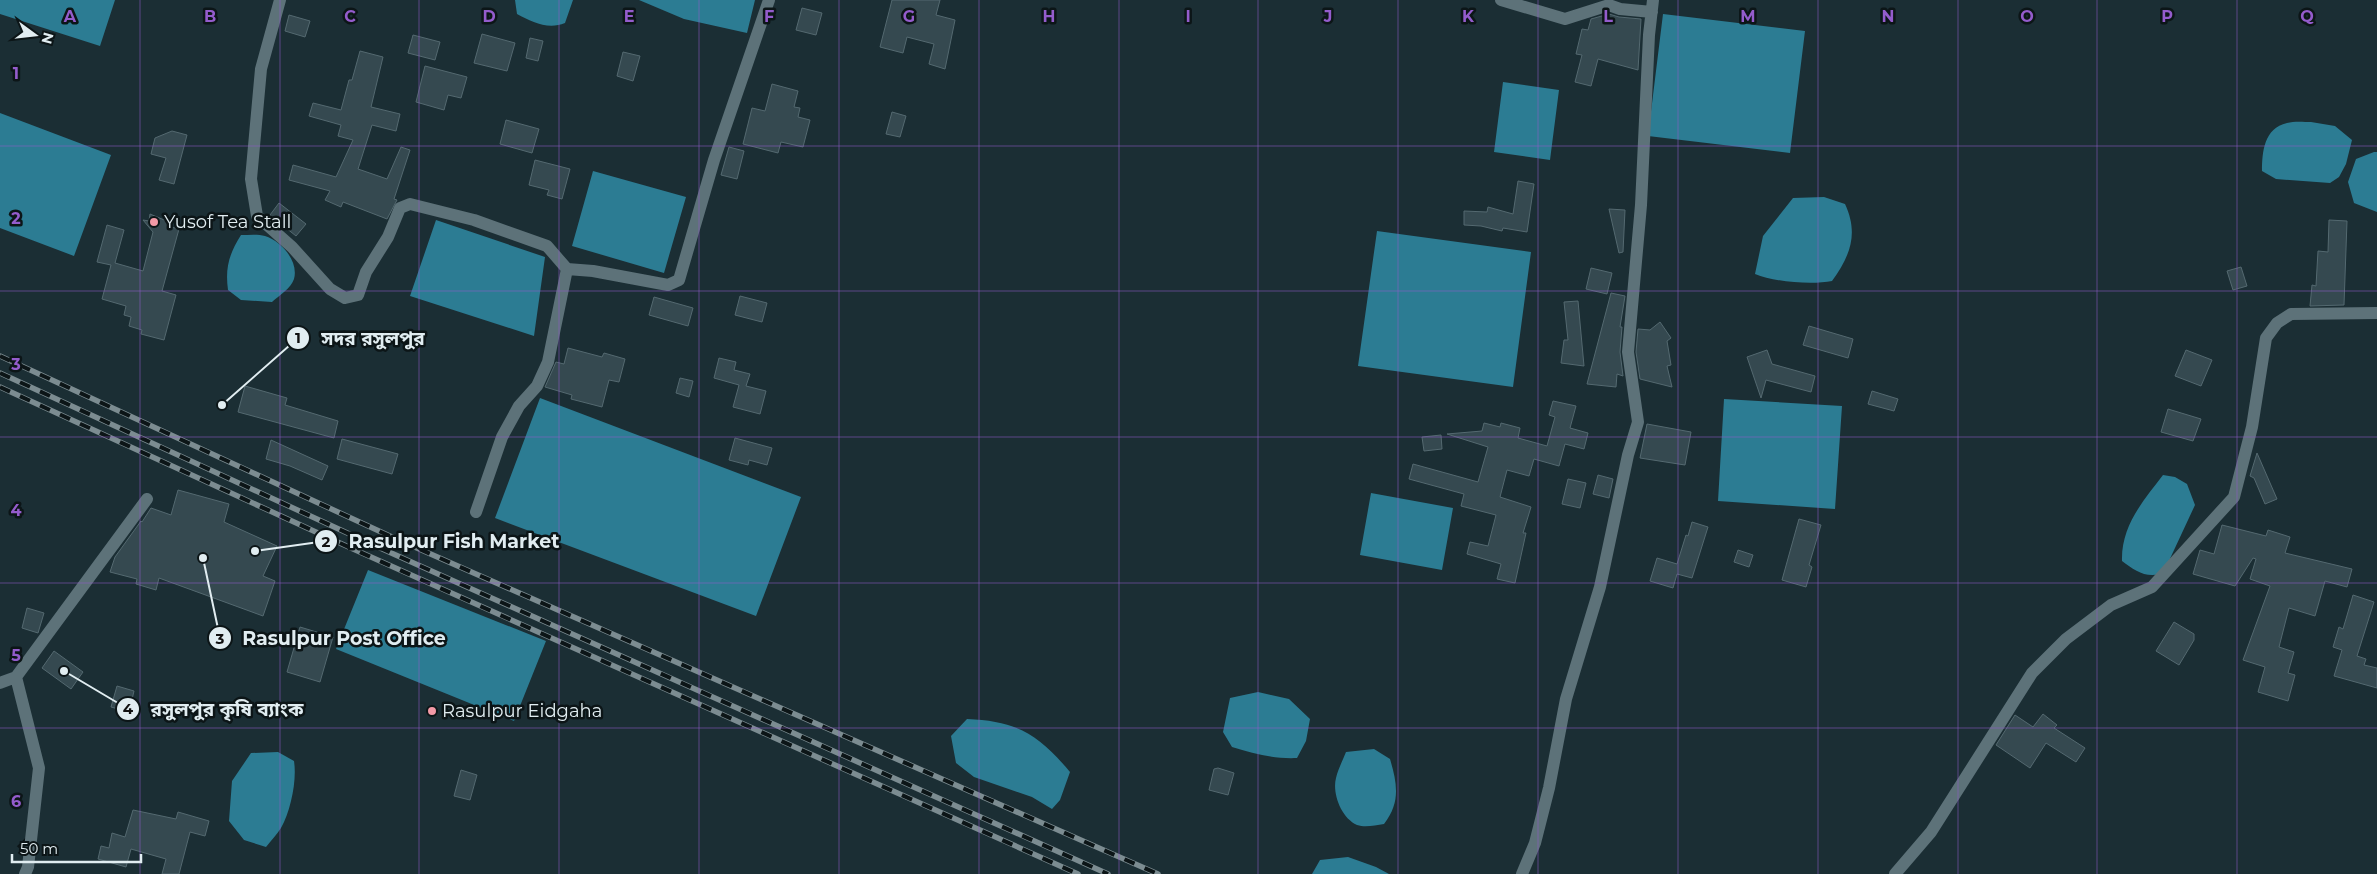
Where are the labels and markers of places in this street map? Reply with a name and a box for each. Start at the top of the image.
place label: Yusof Tea Stall [164,211,291,233]
marker: Yusof Tea Stall [148,216,160,228]
callout: সদর রসুলপুর [286,321,434,355]
callout: Rasulpur Fish Market [313,524,569,558]
callout: Rasulpur Post Office [207,621,456,655]
callout: রসুলপুর কৃষি ব্যাংক [116,692,314,726]
place label: Rasulpur Eidgaha [442,700,602,722]
marker: Rasulpur Eidgaha [426,705,438,717]

